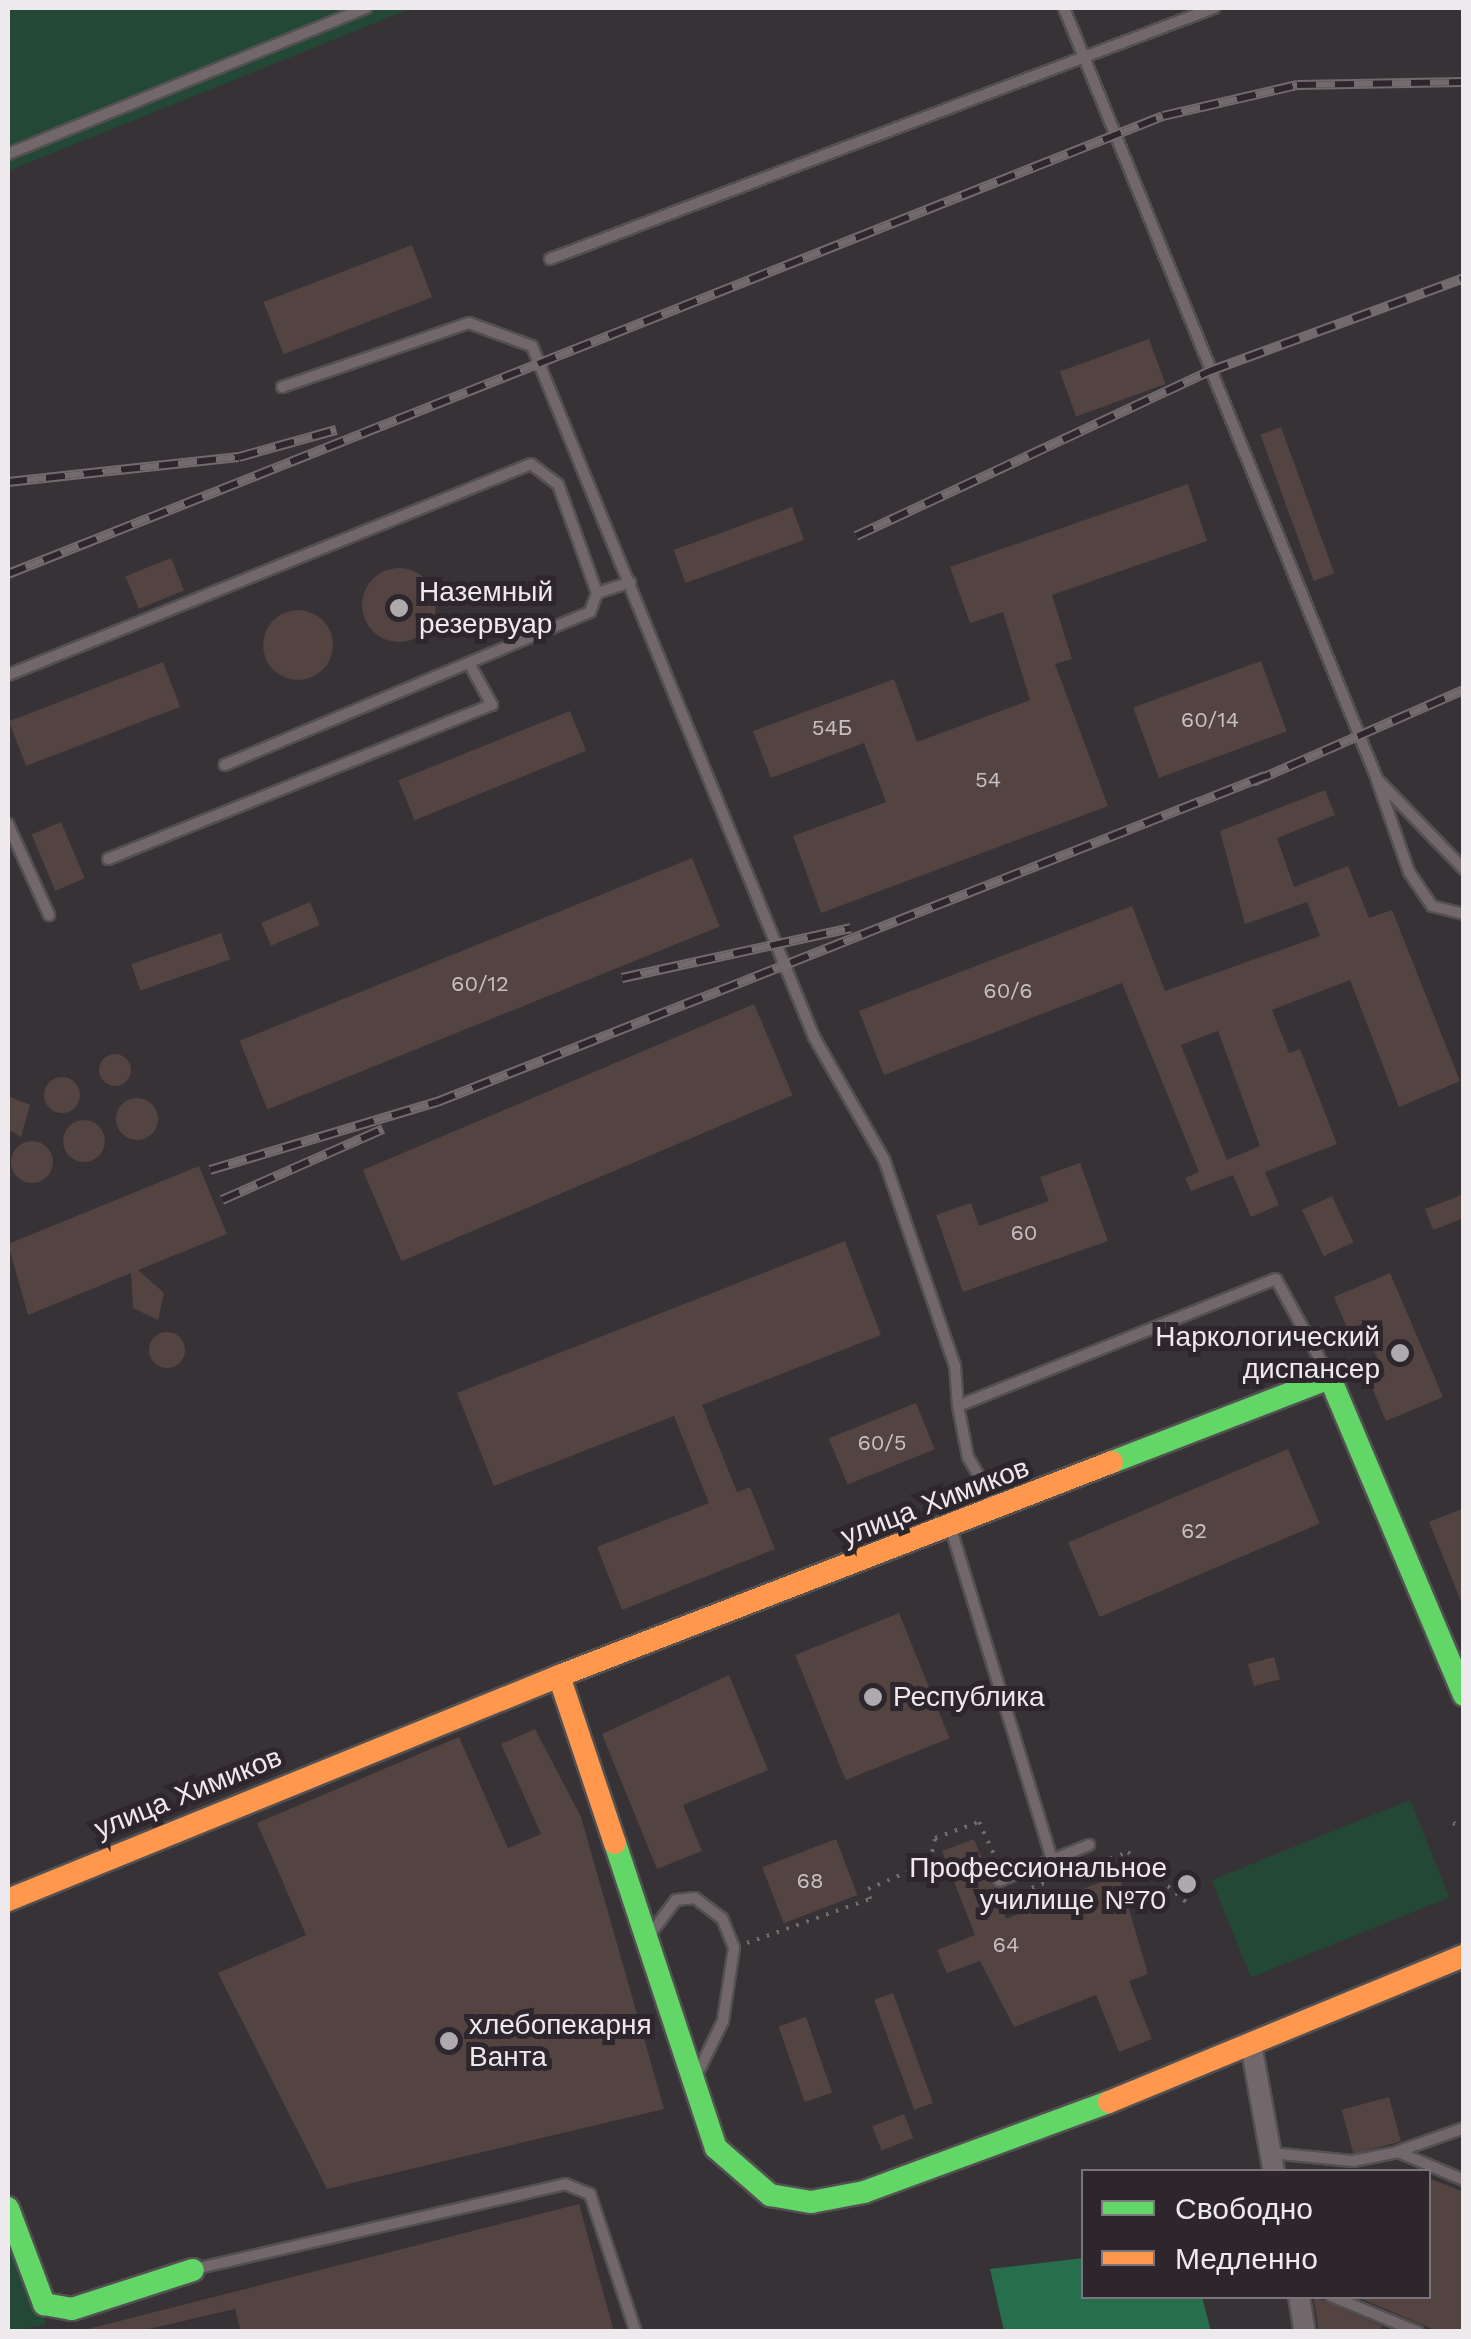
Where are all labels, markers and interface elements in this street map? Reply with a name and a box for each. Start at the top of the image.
place label: Наземный резервуар [419,575,553,641]
marker: Наземный резервуар [388,597,410,619]
house number: 60/14 [1181,707,1239,733]
house number: 54Б [812,715,852,741]
house number: 54 [975,767,1001,793]
house number: 60/12 [451,971,509,997]
house number: 60/6 [983,978,1033,1004]
house number: 60 [1010,1220,1038,1246]
place label: Наркологический диспансер [1155,1320,1380,1386]
marker: Наркологический диспансер [1389,1342,1411,1364]
house number: 60/5 [857,1430,907,1456]
street label: улица Химиков [836,1451,1034,1553]
house number: 62 [1181,1518,1207,1544]
place label: Республика [893,1680,1045,1714]
marker: Республика [862,1686,884,1708]
street label: улица Химиков [90,1740,286,1846]
place label: Профессиональное училище №70 [909,1851,1167,1917]
house number: 68 [797,1868,823,1894]
marker: Профессиональное училище №70 [1176,1873,1198,1895]
house number: 64 [993,1932,1019,1958]
place label: хлебопекарня Ванта [469,2008,652,2074]
marker: хлебопекарня Ванта [438,2030,460,2052]
legend [1081,2169,1431,2299]
text: Свободно [1175,2191,1313,2226]
text: Медленно [1175,2241,1318,2276]

